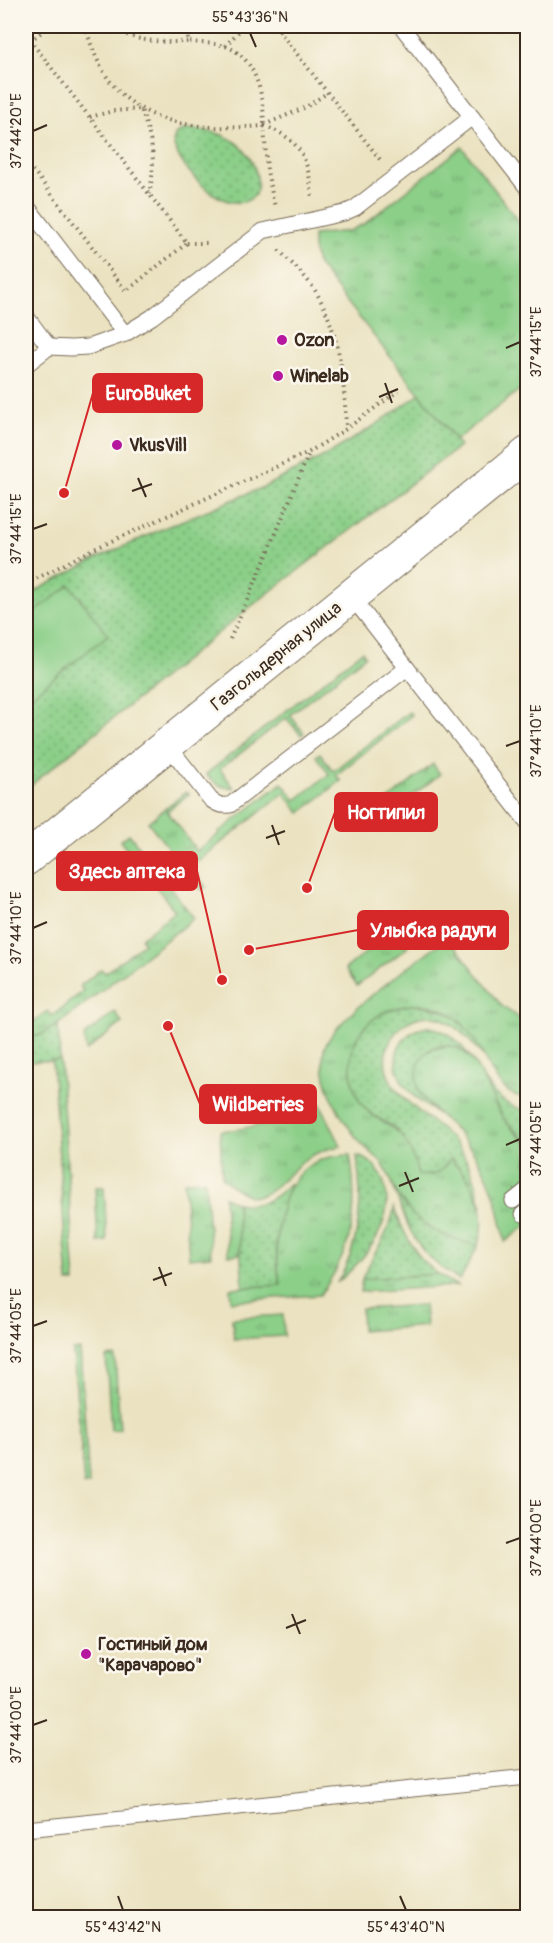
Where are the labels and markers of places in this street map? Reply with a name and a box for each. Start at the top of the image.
place label: Ozon [294,329,334,352]
marker: Ozon [275,333,289,347]
place label: Winelab [290,365,349,388]
marker: Winelab [271,369,285,383]
callout: EuroBuket [93,374,202,412]
place label: VkusVill [129,434,187,457]
marker: VkusVill [110,438,124,452]
callout: Ногтипил [335,793,437,831]
callout: Здесь аптека [57,852,197,890]
callout: Улыбка радуги [358,911,508,949]
callout: Wildberries [200,1085,316,1123]
place label: Гостиный дом "Карачарово" [98,1633,208,1677]
marker: Гостиный дом "Карачарово" [79,1647,93,1661]

